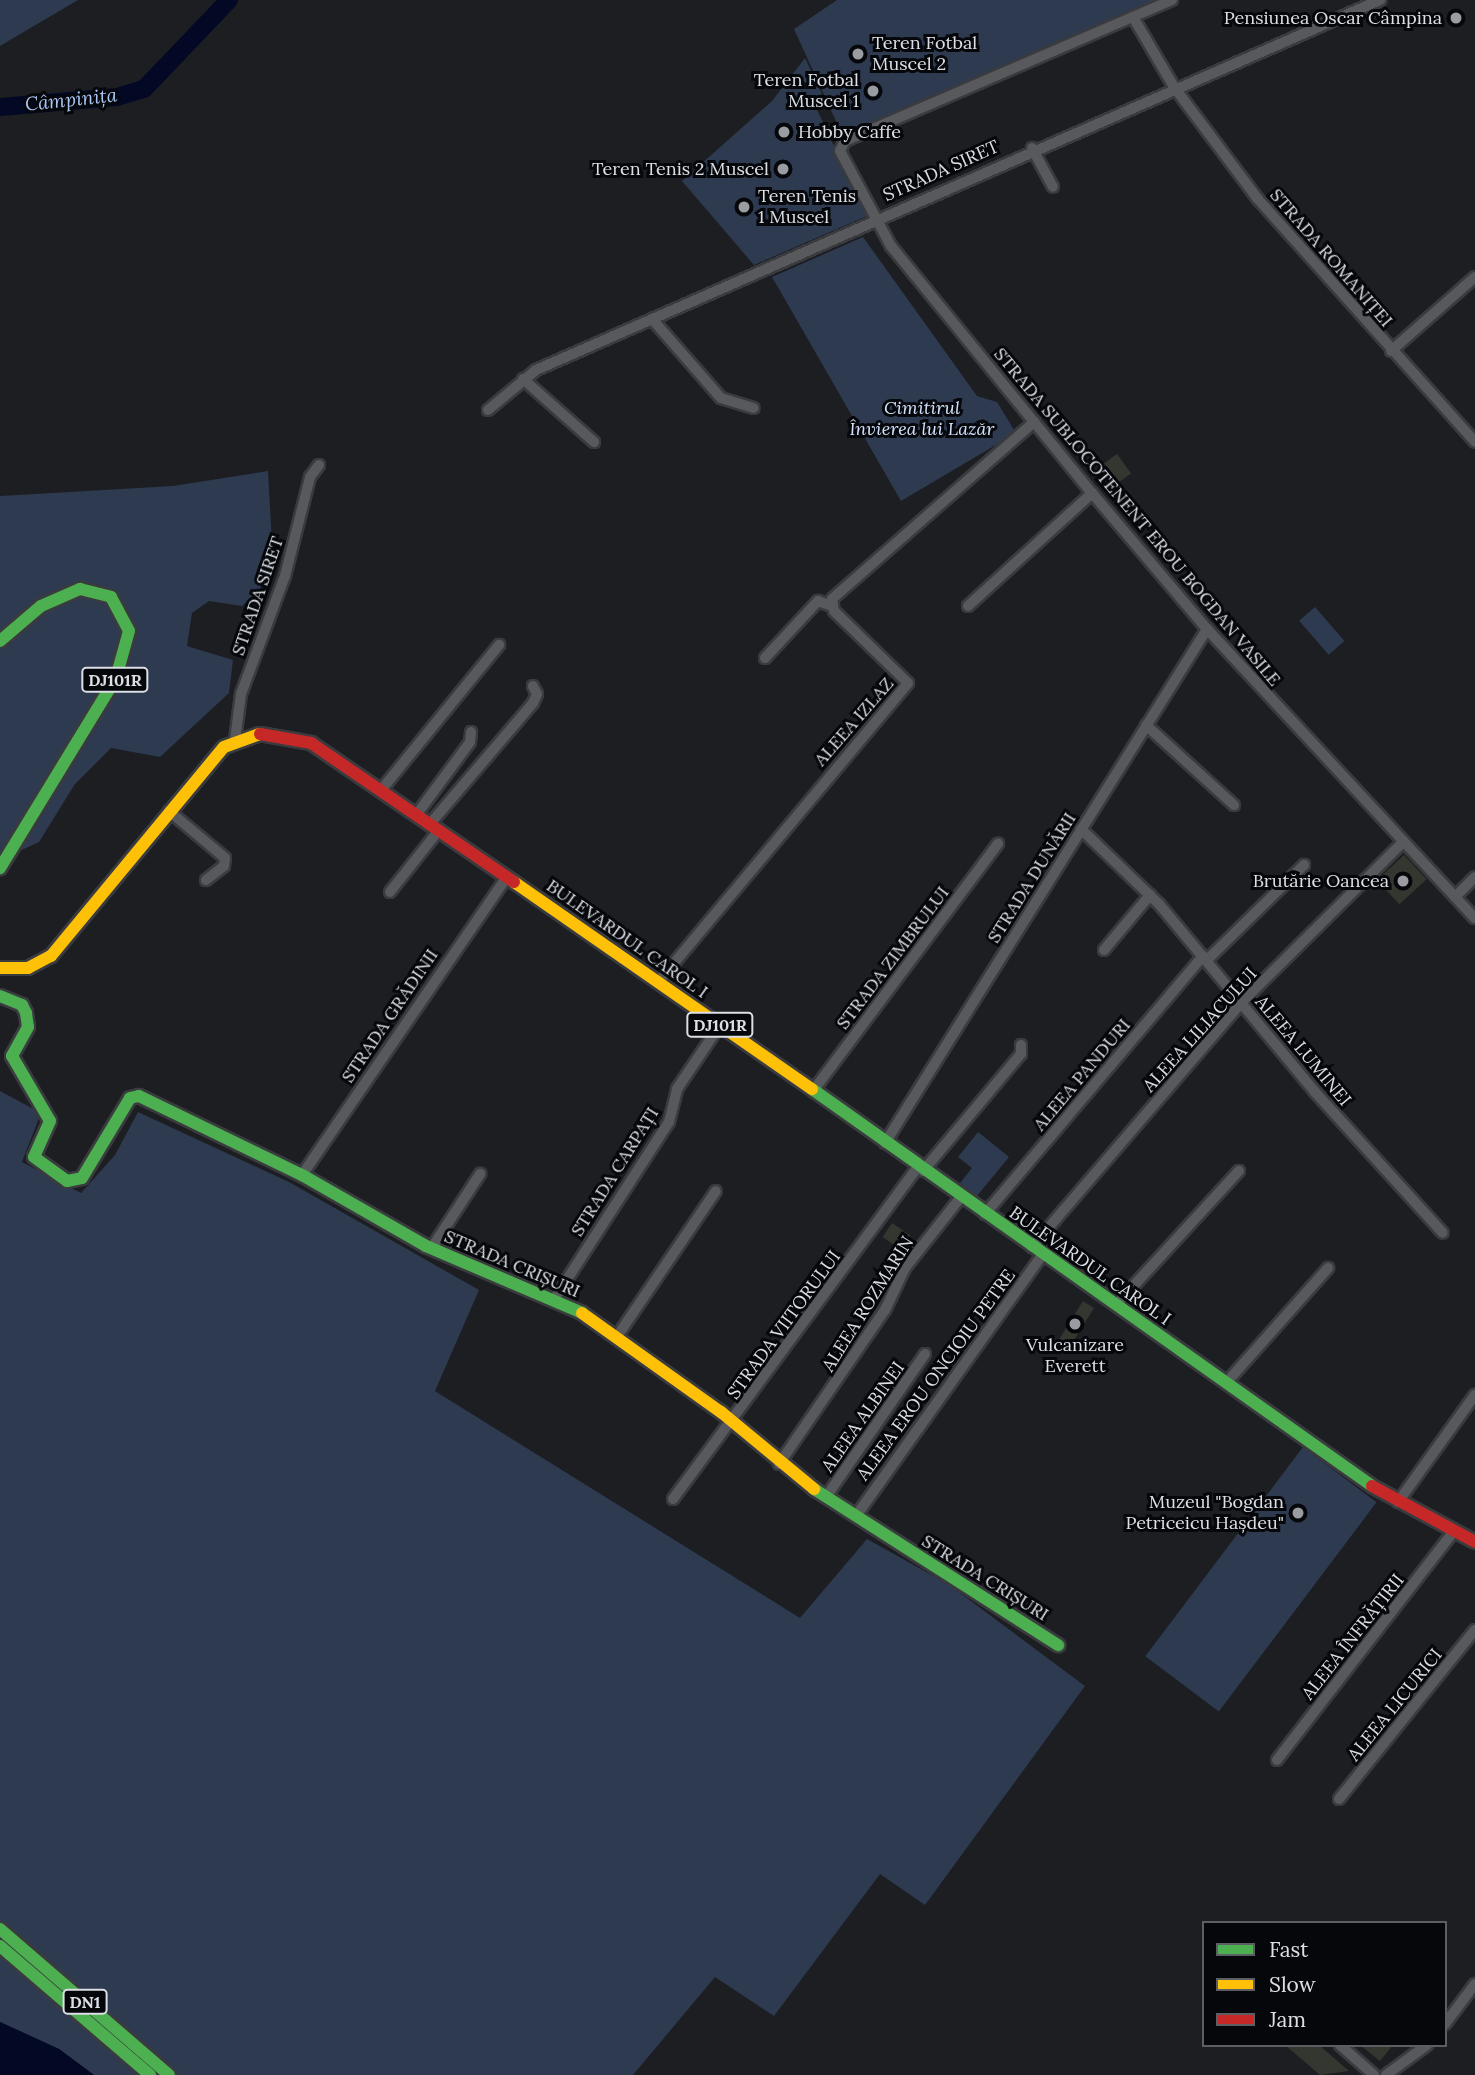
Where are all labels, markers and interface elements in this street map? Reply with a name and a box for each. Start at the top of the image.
place label: Pensiunea Oscar Câmpina [1224,7,1442,29]
marker: Pensiunea Oscar Câmpina [1448,10,1464,26]
place label: Teren Fotbal Muscel 2 [872,33,977,76]
marker: Teren Fotbal Muscel 2 [850,46,866,62]
place label: Teren Fotbal Muscel 1 [754,70,859,112]
marker: Teren Fotbal Muscel 1 [865,83,881,99]
water label: Câmpinița [24,84,118,116]
place label: Hobby Caffe [798,121,901,143]
marker: Hobby Caffe [776,124,792,140]
street label: STRADA SIRET [880,136,1002,206]
place label: Teren Tenis 2 Muscel [592,158,769,180]
marker: Teren Tenis 2 Muscel [775,161,791,177]
street label: STRADA ROMANIȚEI [1265,184,1397,332]
place label: Teren Tenis 1 Muscel [758,186,856,228]
marker: Teren Tenis 1 Muscel [736,199,752,215]
street label: STRADA SUBLOCOTENENT EROU BOGDAN VASILE [989,344,1285,690]
park label: Cimitirul Învierea lui Lazăr [849,398,995,440]
street label: STRADA SIRET [228,534,288,658]
road number: DJ101R [80,667,150,692]
street label: ALEEA IZLAZ [810,673,898,771]
street label: STRADA DUNĂRII [983,809,1081,947]
place label: Brutărie Oancea [1253,870,1389,892]
marker: Brutărie Oancea [1395,873,1411,889]
street label: BULEVARDUL CAROL I [542,875,712,1003]
street label: STRADA ZIMBRULUI [832,882,954,1034]
street label: STRADA GRĂDINII [337,945,443,1087]
street label: ALEEA LILIACULUI [1138,963,1262,1097]
street label: ALEEA LUMINEI [1251,991,1355,1111]
road number: DJ101R [685,1012,755,1037]
street label: ALEEA PANDURI [1029,1015,1135,1135]
street label: STRADA CARPAȚI [567,1104,663,1240]
street label: BULEVARDUL CAROL I [1005,1202,1175,1330]
street label: STRADA CRIȘURI [441,1226,583,1302]
street label: ALEEA ROZMARIN [818,1232,918,1376]
street label: STRADA VIITORULUI [723,1247,845,1403]
street label: ALEEA EROU ONCIOIU PETRE [852,1265,1020,1485]
marker: Vulcanizare Everett [1067,1316,1083,1332]
place label: Vulcanizare Everett [1026,1335,1124,1378]
street label: ALEEA ALBINEI [817,1358,909,1476]
place label: Muzeul "Bogdan Petriceicu Hașdeu" [1125,1492,1284,1534]
marker: Muzeul "Bogdan Petriceicu Hașdeu" [1290,1505,1306,1521]
street label: STRADA CRIȘURI [918,1530,1052,1626]
street label: ALEEA ÎNFRĂȚIRII [1297,1570,1409,1704]
street label: ALEEA LICURICI [1343,1644,1447,1766]
legend [1202,1921,1447,2047]
text: Fast [1269,1936,1308,1963]
text: Slow [1269,1971,1316,1998]
road number: DN1 [62,1990,108,2014]
text: Jam [1269,2006,1306,2033]

